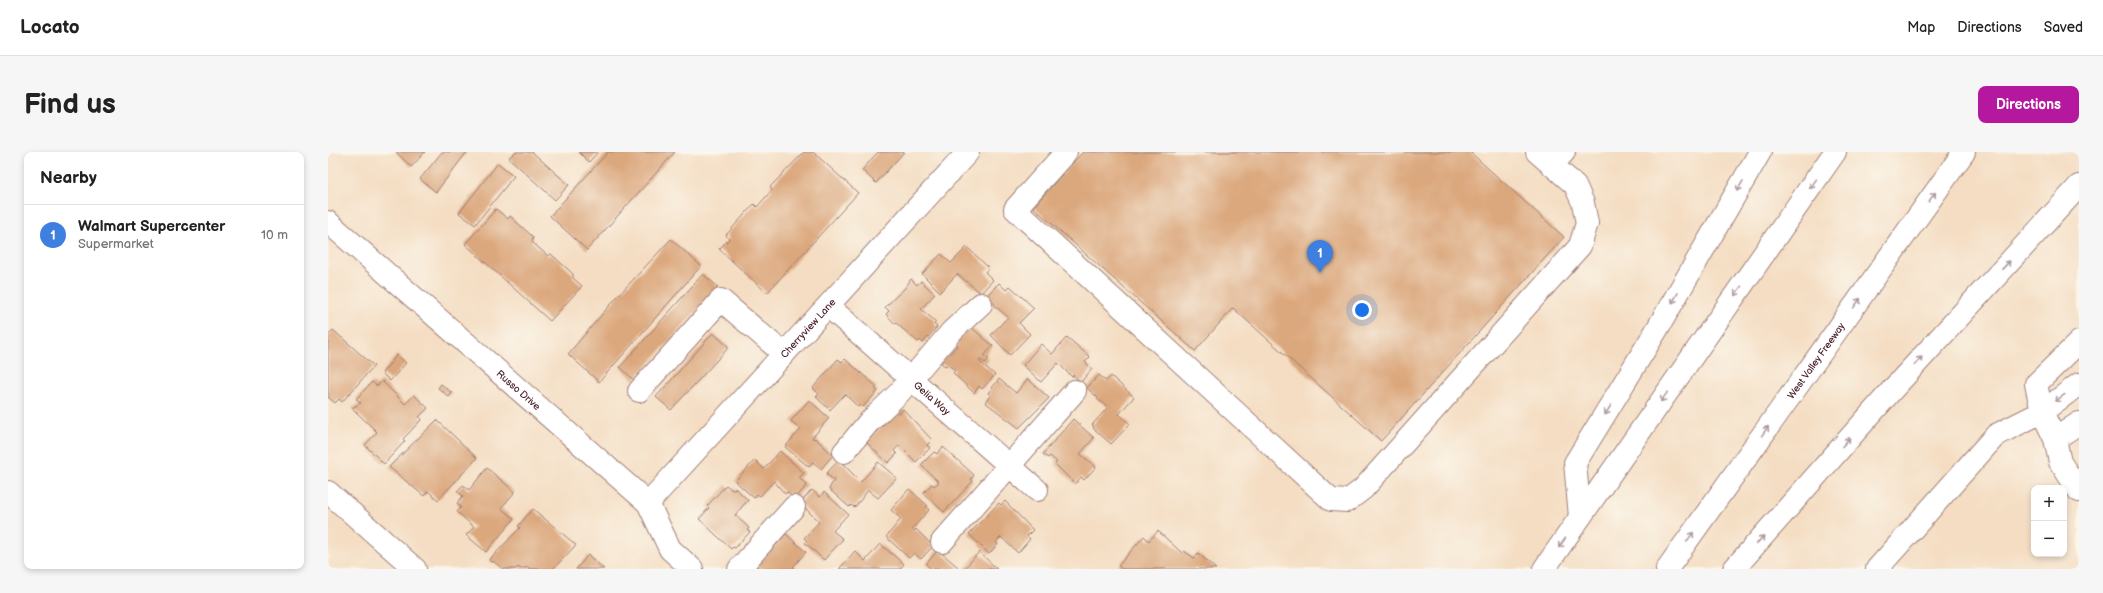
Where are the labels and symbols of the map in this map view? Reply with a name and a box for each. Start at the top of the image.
one-way arrow [1809,178,1817,189]
one-way arrow [1736,180,1744,192]
one-way arrow [1928,191,1936,202]
pin: 1 [1307,240,1333,273]
one-way arrow [2001,260,2011,270]
one-way arrow [1734,285,1742,296]
one-way arrow [1671,292,1679,304]
street label: Cherryview Lane [778,296,839,361]
one-way arrow [1853,297,1861,308]
your location [1352,300,1372,320]
street label: West Valley Freeway [1785,320,1848,402]
one-way arrow [1913,356,1923,366]
street label: Russo Drive [494,368,543,413]
street label: Gelia Way [911,379,953,418]
one-way arrow [1660,391,1668,402]
one-way arrow [2055,394,2066,402]
one-way arrow [1604,404,1612,415]
one-way arrow [1761,426,1769,437]
one-way arrow [1841,437,1850,447]
one-way arrow [1686,532,1694,543]
one-way arrow [1755,535,1765,545]
one-way arrow [1558,537,1566,548]

